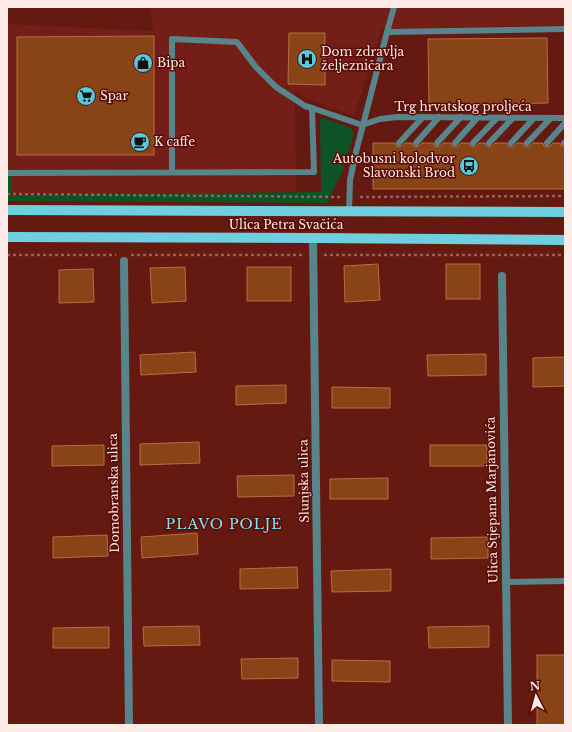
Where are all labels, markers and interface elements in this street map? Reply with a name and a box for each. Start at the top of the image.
place label: Dom zdravlja željezničara [321,44,404,73]
hospital icon: Dom zdravlja željezničara [296,48,318,70]
shop icon: Bipa [132,52,154,74]
place label: Bipa [157,55,185,70]
supermarket icon: Spar [75,85,97,107]
place label: Spar [100,88,128,103]
street label: Trg hrvatskog proljeća [394,99,532,114]
cafe icon: K caffe [129,131,151,153]
place label: K caffe [154,134,195,149]
place label: Autobusni kolodvor Slavonski Brod [332,151,455,180]
bus stop icon: Autobusni kolodvor Slavonski Brod [458,155,480,177]
street label: Ulica Petra Svačića [229,217,344,232]
street label: Ulica Stjepana Marjanovića [483,416,500,583]
street label: Domobranska ulica [105,433,122,553]
street label: Slunjska ulica [295,439,312,523]
district label: PLAVO POLJE [166,515,282,533]
north arrow [516,676,556,716]
text: N [529,678,541,694]

